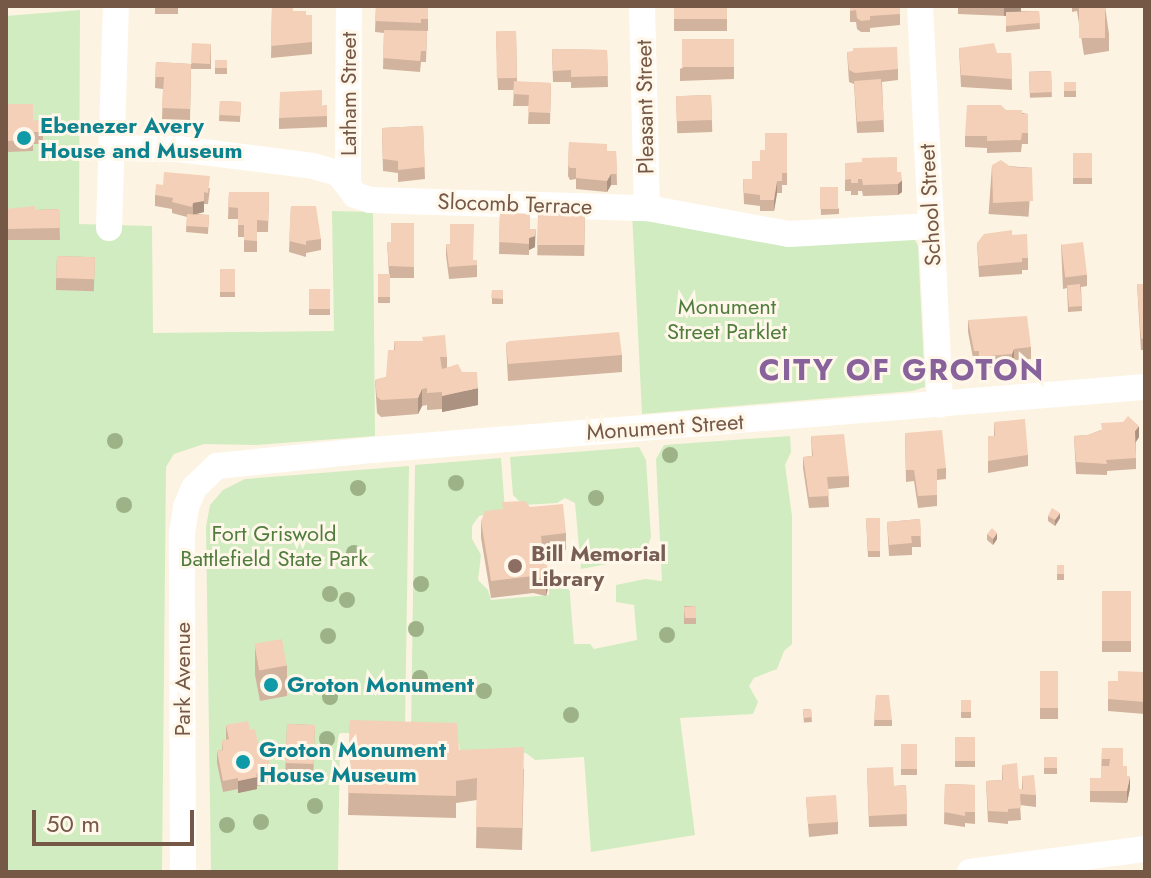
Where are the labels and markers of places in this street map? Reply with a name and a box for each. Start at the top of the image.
place label: Ebenezer Avery House and Museum [40,112,242,164]
marker: Ebenezer Avery House and Museum [15,129,33,147]
place label: Bill Memorial Library [531,540,666,592]
marker: Bill Memorial Library [506,557,524,575]
place label: Groton Monument [287,672,474,698]
marker: Groton Monument [262,676,280,694]
place label: Groton Monument House Museum [259,736,446,788]
marker: Groton Monument House Museum [234,753,252,771]

